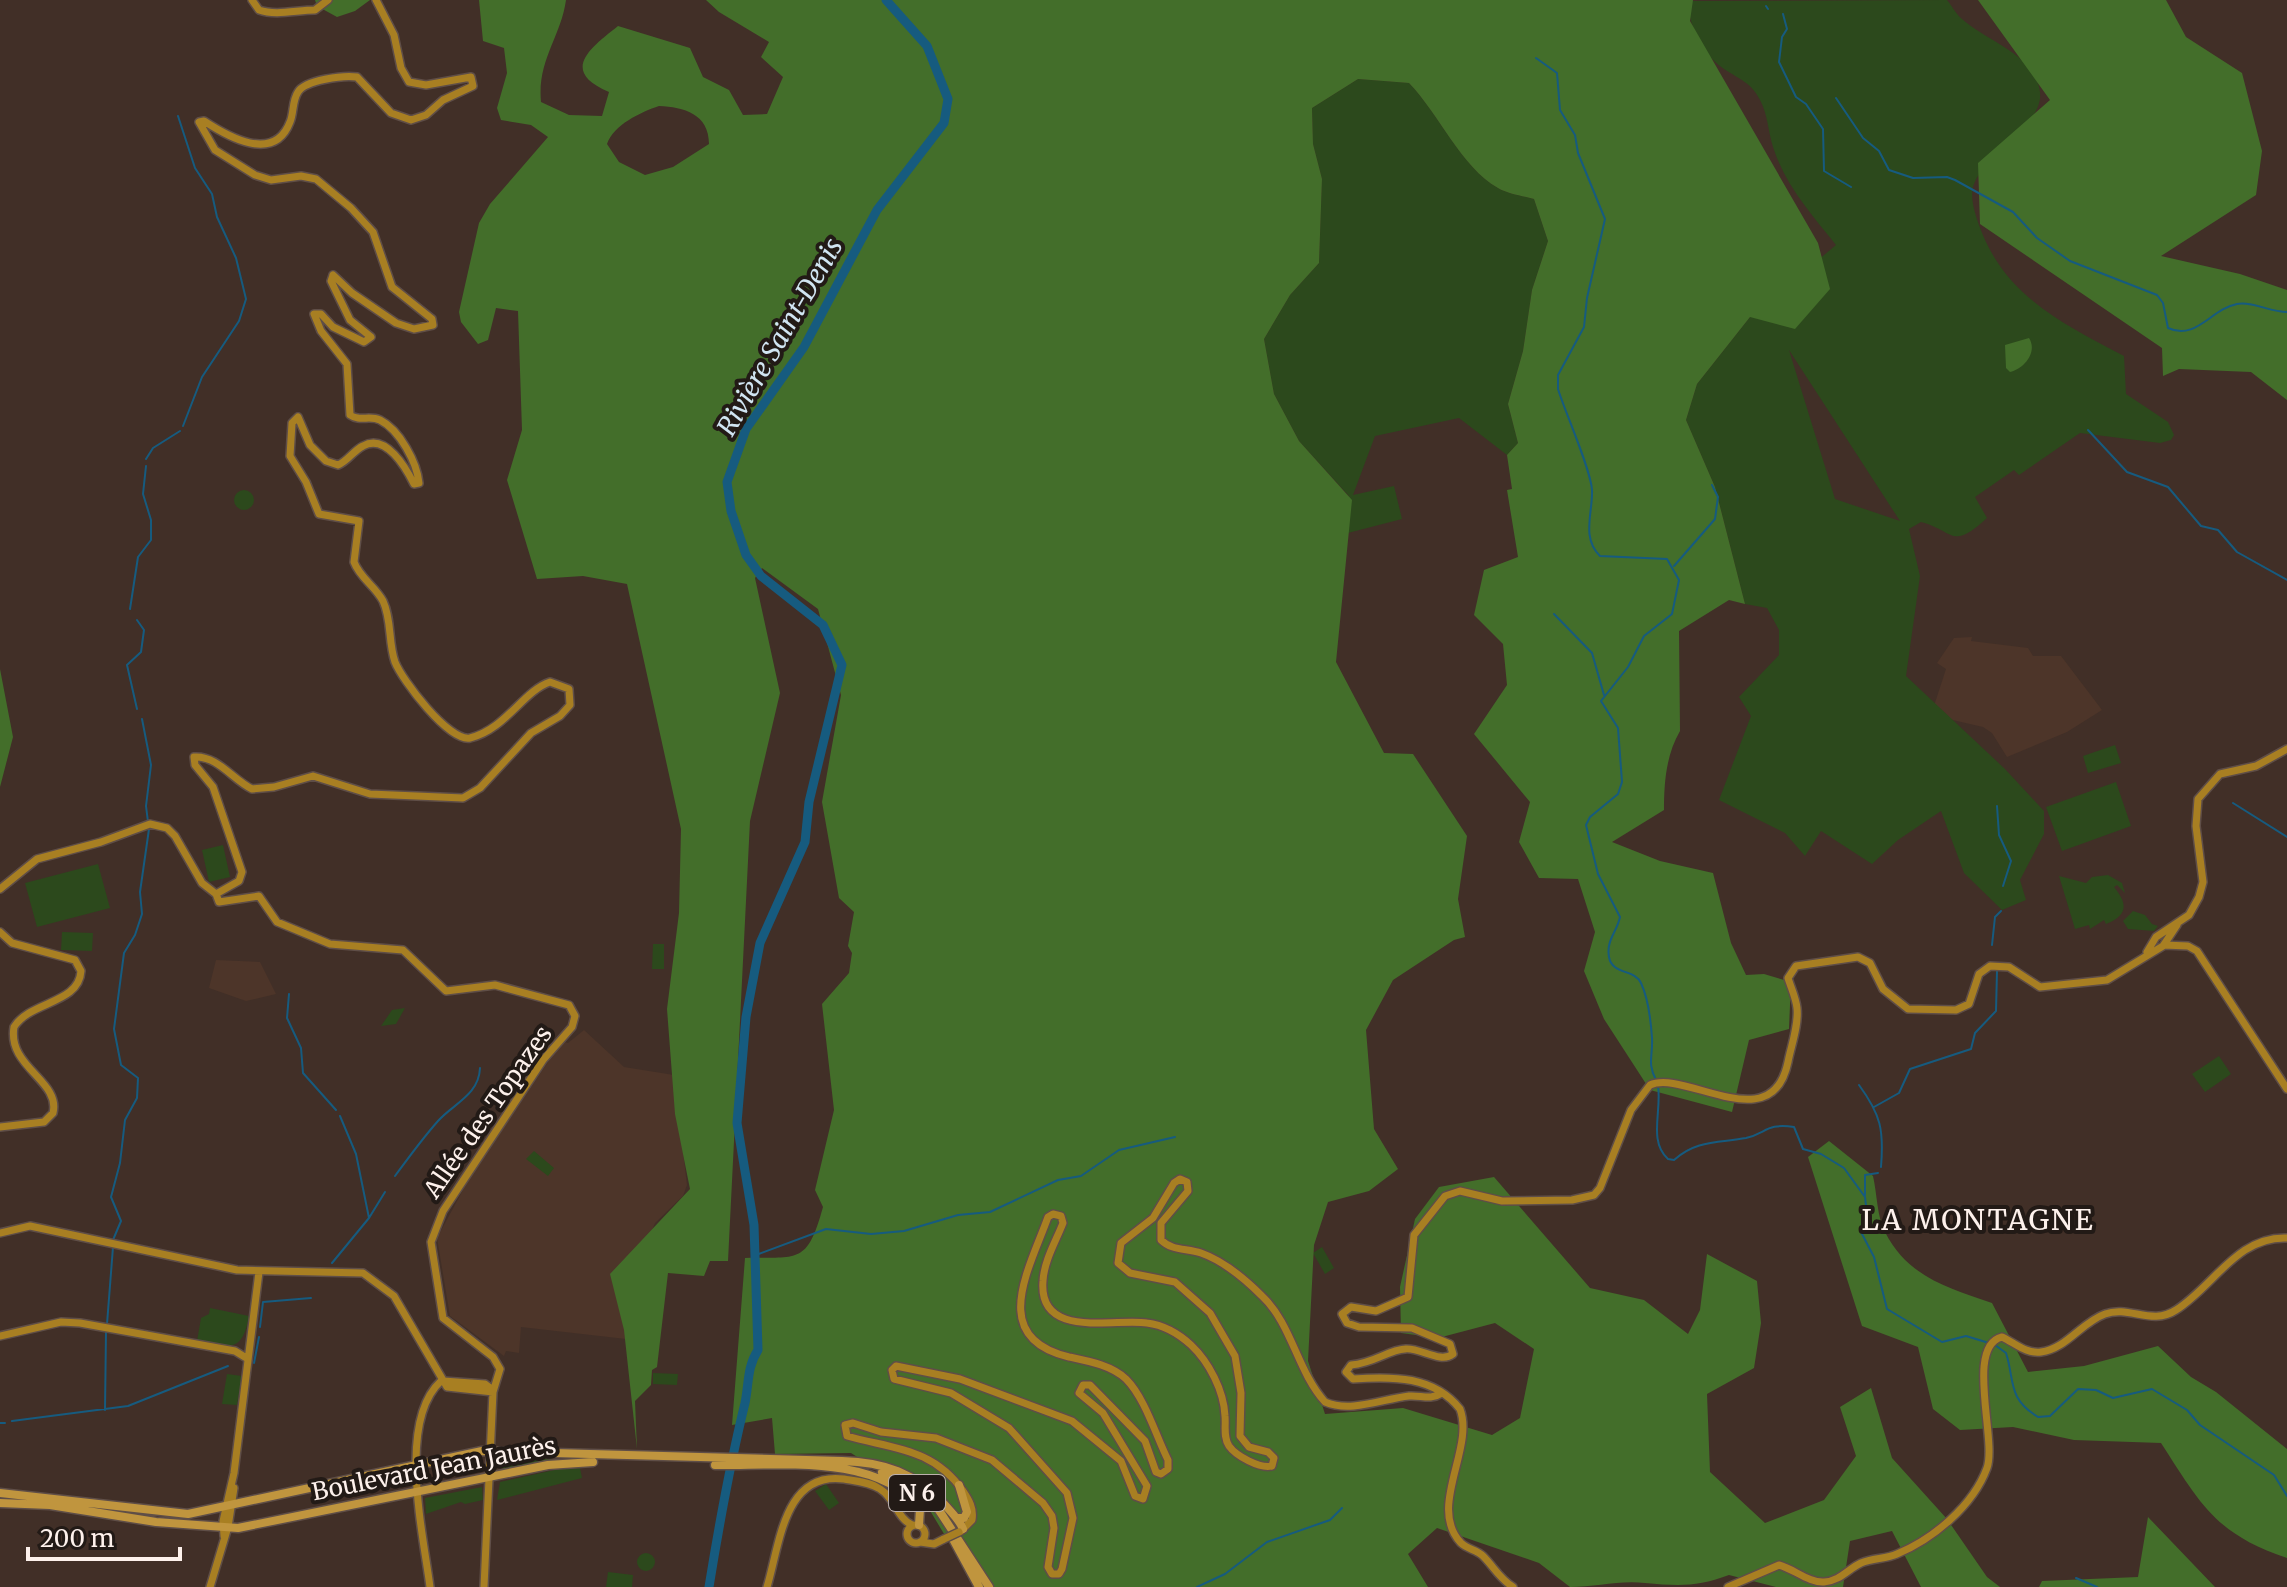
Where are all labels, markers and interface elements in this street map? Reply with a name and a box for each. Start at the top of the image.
water label: Rivière Saint-Denis [710,232,850,442]
street label: Allée des Topazes [416,1019,559,1205]
district label: LA MONTAGNE [1862,1202,2094,1238]
street label: Boulevard Jean Jaurès [309,1430,559,1507]
road number: N 6 [889,1475,945,1511]
scale bar [28,1511,180,1561]
text: 200 m [40,1523,115,1554]

